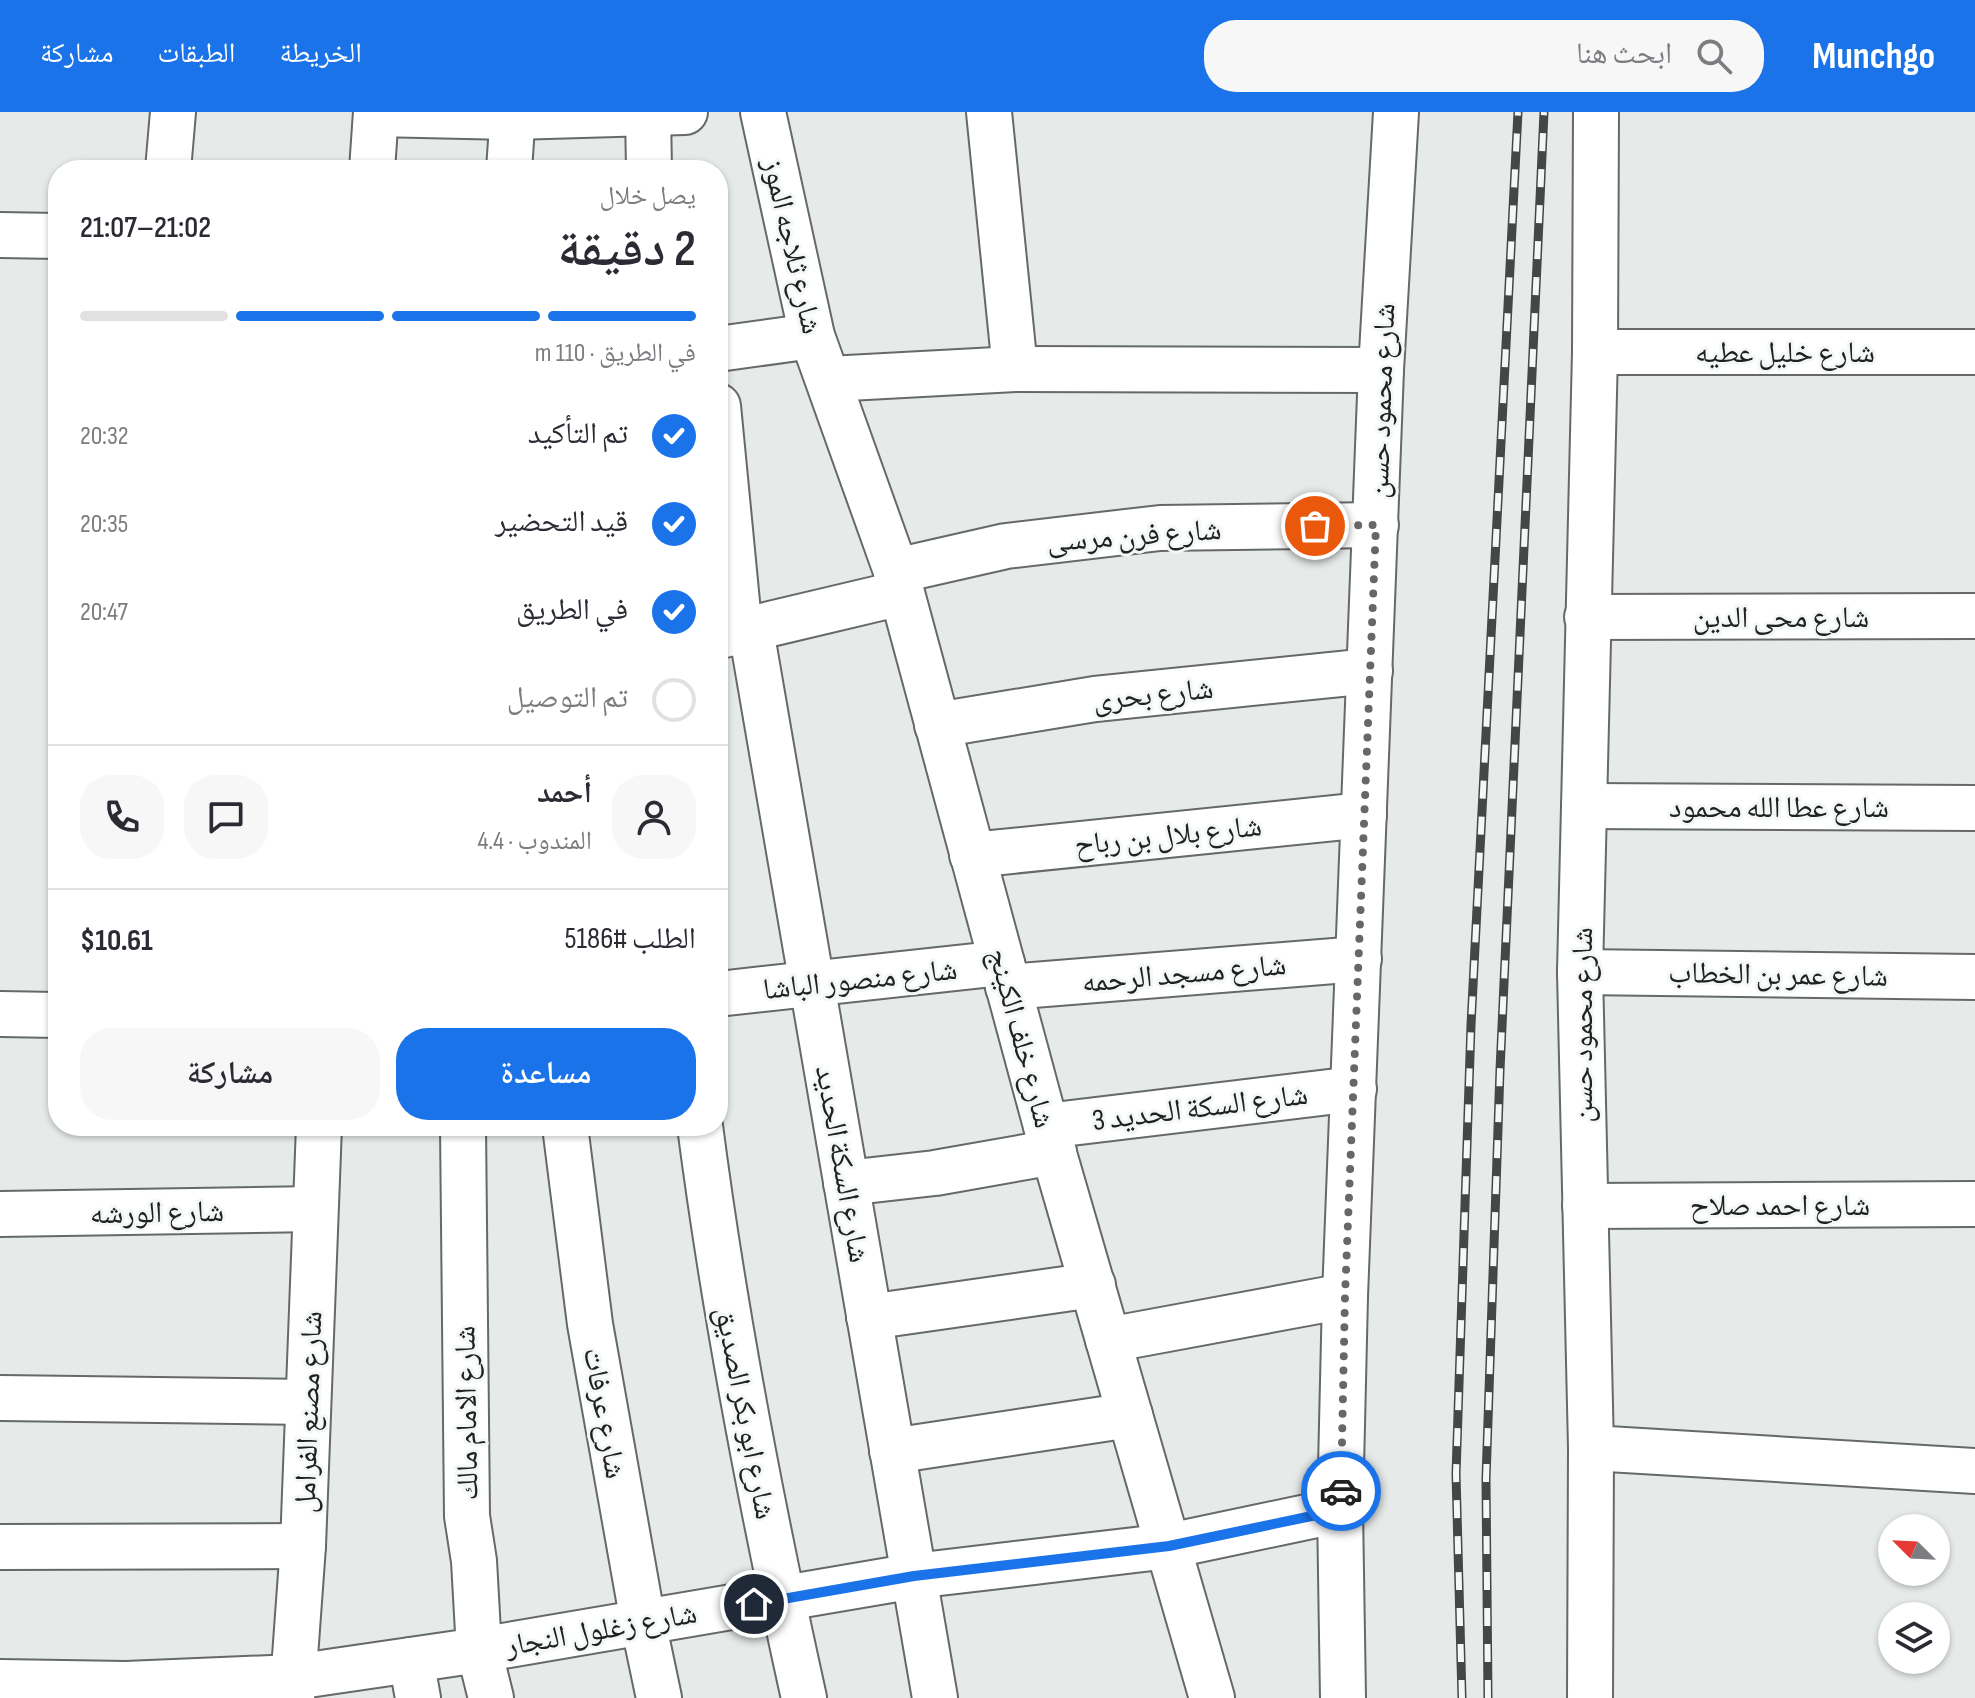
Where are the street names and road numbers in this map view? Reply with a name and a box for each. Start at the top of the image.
street label: شارع ثلاجه الموز [754,154,830,338]
street label: شارع محمود حسن [1361,303,1403,499]
street label: شارع خليل عطيه [1695,335,1875,371]
street label: شارع فرن مرسى [1046,512,1223,560]
street label: شارع محى الدين [1693,600,1869,636]
street label: شارع بحرى [1091,671,1215,719]
street label: شارع عطا الله محمود [1669,790,1889,826]
street label: شارع بلال بن رباح [1073,808,1263,864]
street label: شارع محمود حسن [1565,927,1601,1123]
street label: شارع خلف الكينج [980,945,1062,1132]
street label: شارع مسجد الرحمه [1080,947,1288,1001]
street label: شارع منصور الباشا [761,952,959,1008]
street label: شارع عمر بن الخطاب [1668,955,1888,995]
street label: شارع السكة الحديد [807,1063,877,1266]
street label: شارع السكة الحديد 3 [1090,1077,1310,1139]
street label: شارع احمد صلاح [1690,1188,1870,1224]
street label: شارع الورشه [90,1194,224,1232]
street label: شارع ابو بكر الصديق [707,1304,783,1522]
street label: شارع مصنع الفرامل [287,1310,331,1514]
street label: شارع الامام مالك [447,1325,487,1501]
street label: شارع عرفات [575,1345,633,1482]
street label: شارع زغلول النجار [502,1595,700,1665]

